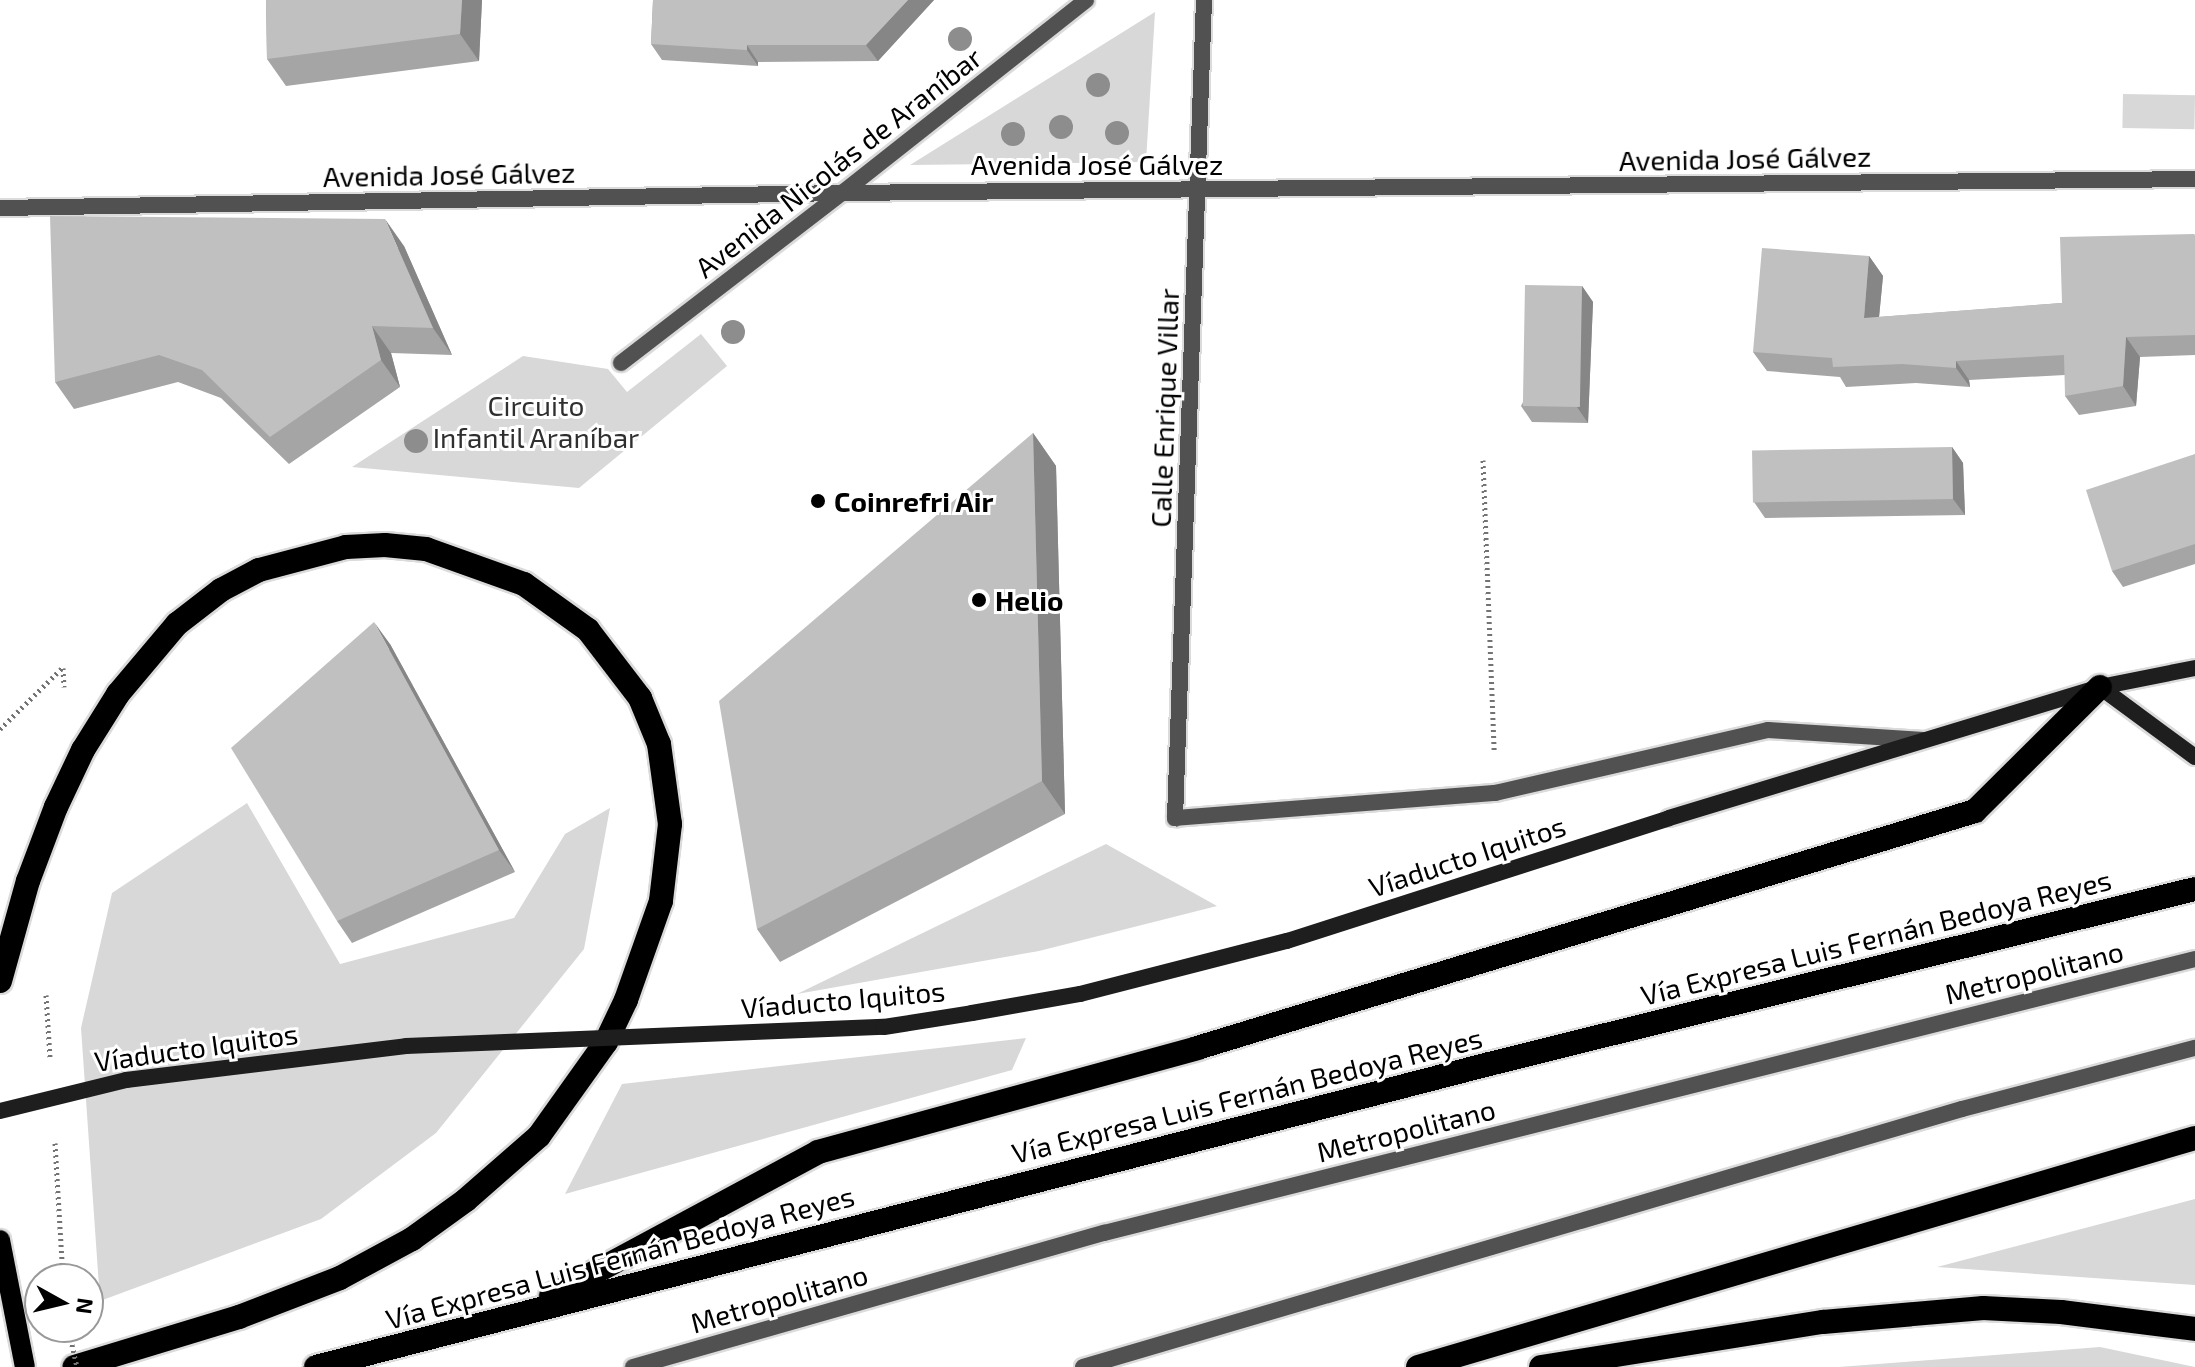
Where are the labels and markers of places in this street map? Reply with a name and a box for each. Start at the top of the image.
place label: Coinrefri Air [834,484,994,518]
marker: Coinrefri Air [809,492,827,510]
place label: Helio [995,583,1064,617]
marker: Helio [970,591,988,609]

